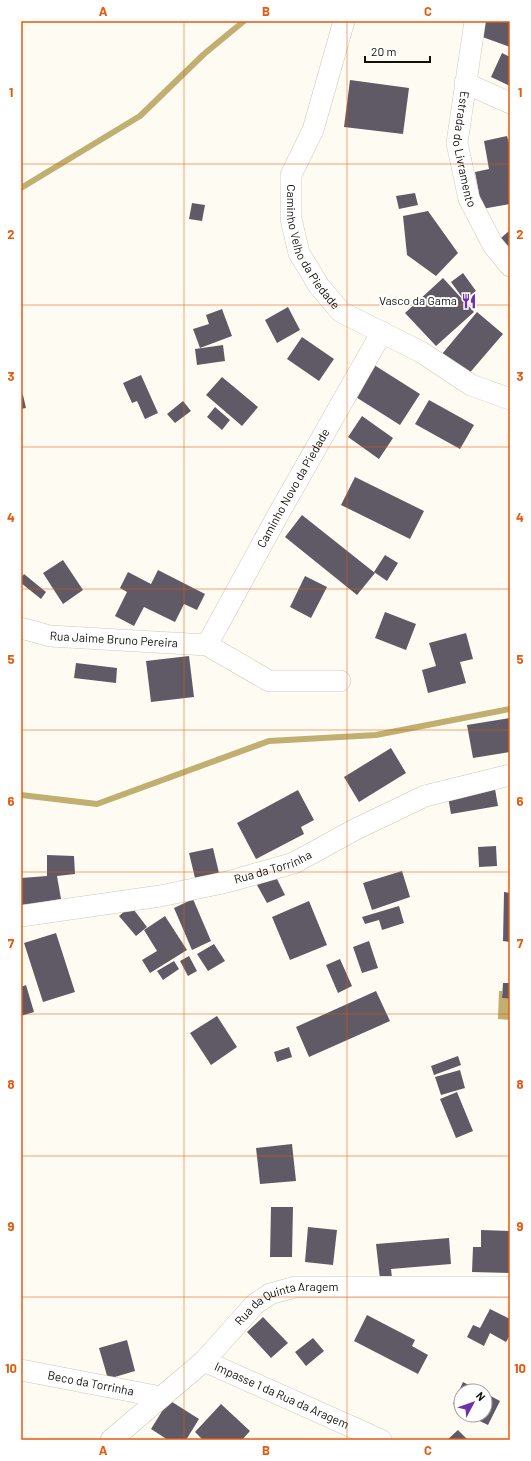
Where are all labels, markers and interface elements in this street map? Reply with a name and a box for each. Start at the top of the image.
text: A [99,3,108,19]
text: B [262,3,270,19]
text: C [424,3,432,19]
scale bar [365,38,430,64]
text: 20 m [371,44,397,58]
text: 1 [9,84,13,100]
text: 1 [518,84,522,100]
street label: Estrada do Livramento [451,90,480,209]
street label: Caminho Velho da Piedade [285,184,343,312]
text: 2 [7,226,15,242]
text: 2 [516,226,524,242]
restaurant icon: Vasco da Gama [460,292,478,310]
place label: Vasco da Gama [379,293,457,307]
text: 3 [7,368,15,384]
text: 3 [516,368,524,384]
street label: Caminho Novo da Piedade [254,426,332,550]
text: 4 [7,509,15,525]
text: 4 [516,509,524,525]
street label: Rua Jaime Bruno Pereira [49,628,178,649]
text: 5 [7,651,15,667]
text: 5 [516,651,524,667]
text: 6 [8,793,15,809]
text: 6 [517,793,524,809]
street label: Rua da Torrinha [232,847,313,886]
text: 7 [8,935,15,951]
text: 7 [517,935,524,951]
text: 8 [7,1076,15,1092]
text: 8 [516,1076,524,1092]
text: 9 [8,1218,15,1234]
text: 9 [517,1218,524,1234]
street label: Rua da Quinta Aragem [231,1279,338,1328]
street label: Impasse 1 da Rua da Aragem [213,1359,351,1431]
text: 10 [5,1360,17,1376]
text: 10 [514,1360,526,1376]
street label: Beco da Torrinha [47,1367,135,1398]
north arrow [453,1383,493,1423]
text: N [474,1389,488,1403]
text: A [99,1442,108,1458]
text: B [262,1442,270,1458]
text: C [424,1442,432,1458]

